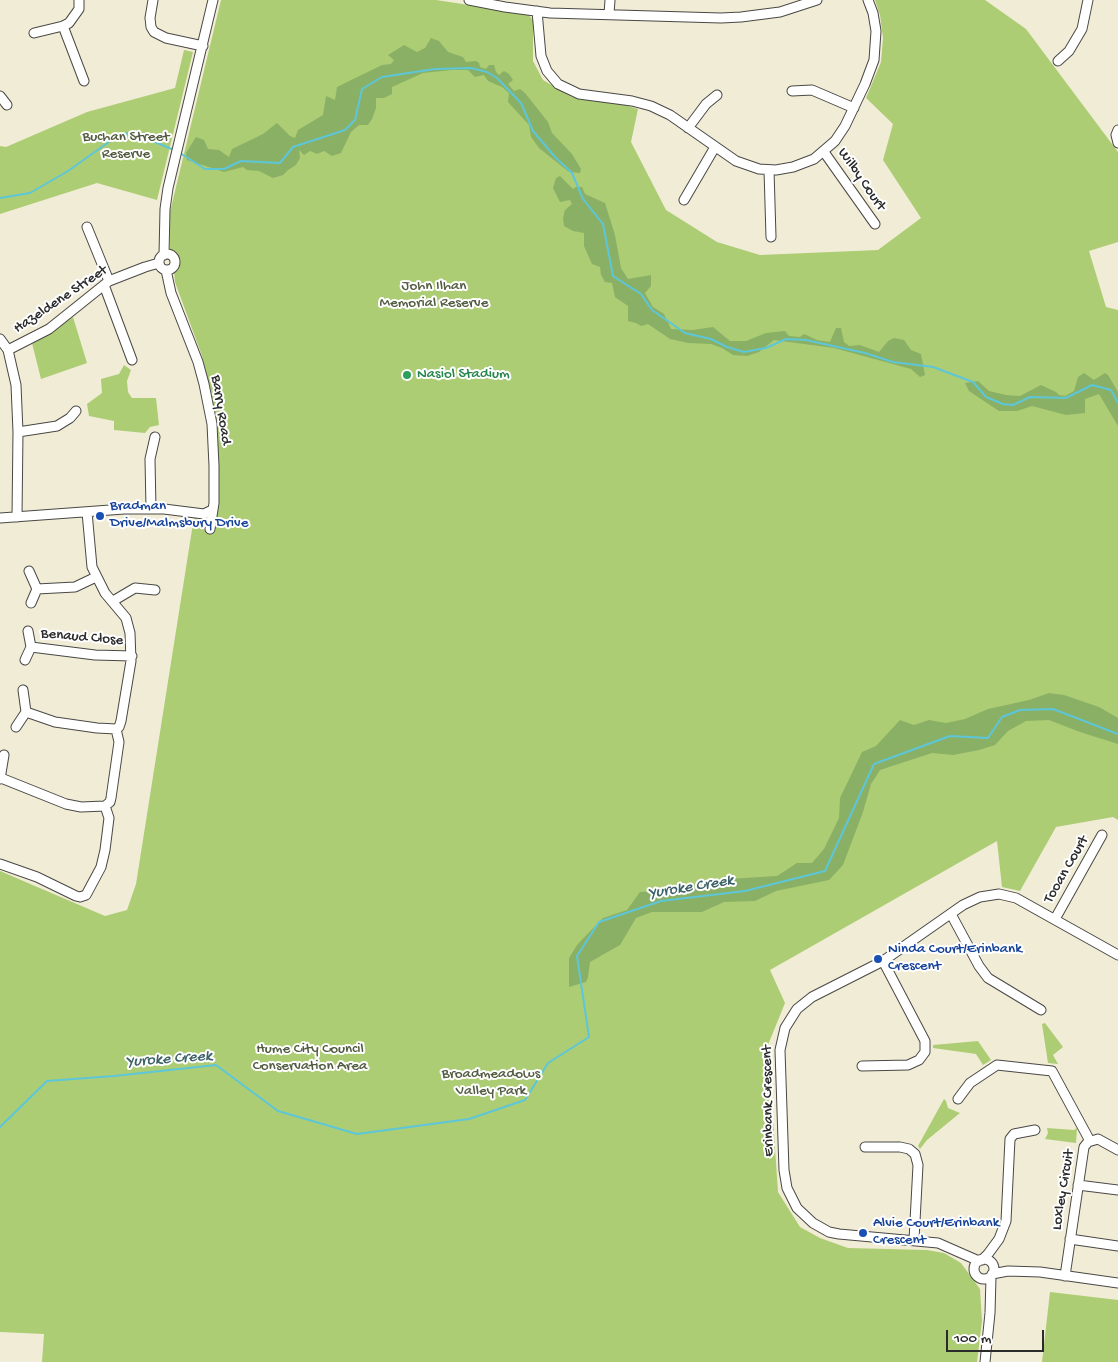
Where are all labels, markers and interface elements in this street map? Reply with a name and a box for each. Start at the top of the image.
park label: Buchan Street Reserve [83,129,169,164]
street label: Wilby Court [833,145,889,215]
street label: Hazeldene Street [11,262,111,338]
park label: John Ilhan Memorial Reserve [380,278,488,313]
place label: Nasiol Stadium [417,366,510,384]
marker: Nasiol Stadium [401,369,413,381]
street label: Barry Road [206,374,234,446]
place label: Bradman Drive/Malmsbury Drive [110,498,248,533]
marker: Bradman Drive/Malmsbury Drive [94,510,106,522]
street label: Benaud Close [40,625,124,651]
street label: Tooan Court [1041,833,1093,907]
water label: Yuroke Creek [647,872,735,904]
place label: Ninda Court/Erinbank Crescent [888,941,1022,976]
marker: Ninda Court/Erinbank Crescent [872,953,884,965]
park label: Hume City Council Conservation Area [253,1041,367,1076]
street label: Erinbank Crescent [759,1045,779,1157]
water label: Yuroke Creek [125,1047,213,1073]
park label: Broadmeadows Valley Park [442,1066,540,1101]
street label: Loxley Circuit [1049,1148,1079,1232]
place label: Alvie Court/Erinbank Crescent [873,1215,999,1250]
marker: Alvie Court/Erinbank Crescent [857,1227,869,1239]
scale bar [948,1320,1046,1352]
text: 100 m [954,1330,991,1348]

